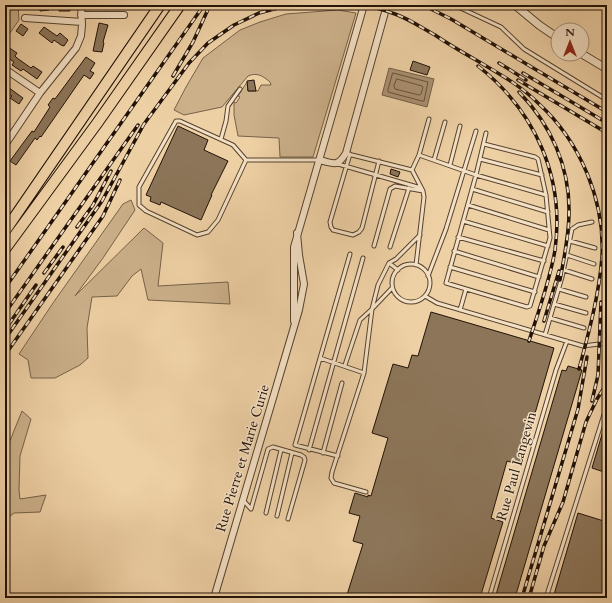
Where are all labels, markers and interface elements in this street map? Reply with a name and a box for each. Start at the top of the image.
north arrow [550,22,590,62]
text: N [565,25,575,40]
street label: Rue Pierre et Marie Curie [211,382,274,534]
street label: Rue Paul Langevin [492,409,541,523]

